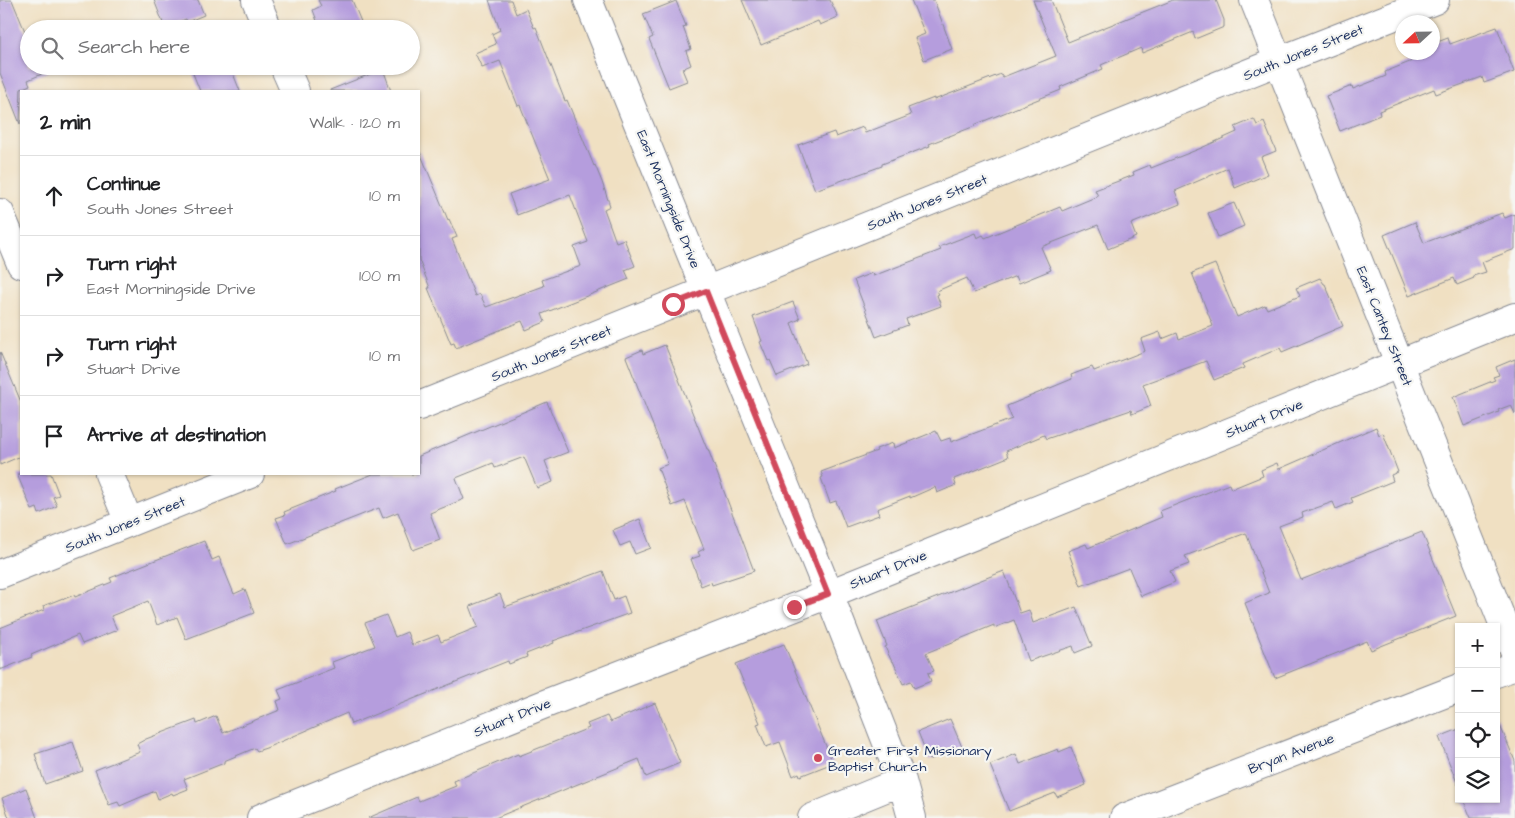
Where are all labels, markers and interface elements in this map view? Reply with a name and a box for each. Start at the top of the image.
north arrow [1395,15,1440,60]
search box [20,20,420,75]
street label: South Jones Street [1240,20,1367,86]
icon: search [38,34,66,62]
text: Search here [78,34,190,61]
text: 2 min [40,108,90,137]
text: Walk · 120 m [309,112,400,134]
street label: East Morningside Drive [631,127,705,272]
street label: South Jones Street [864,170,991,236]
text: Continue [87,171,161,198]
icon: ahead [40,182,68,210]
text: 10 m [369,185,400,207]
text: South Jones Street [87,198,233,220]
text: Turn right [87,251,176,278]
icon: right [40,262,68,290]
street label: East Cantey Street [1351,264,1417,390]
text: 100 m [359,265,400,287]
text: East Morningside Drive [87,278,256,300]
route start [662,293,685,316]
street label: South Jones Street [488,321,615,387]
text: Turn right [87,331,176,358]
icon: right [40,342,68,370]
text: 10 m [369,345,400,367]
text: Stuart Drive [87,358,180,380]
street label: Stuart Drive [1223,394,1306,443]
icon: arrive [40,422,68,450]
text: Arrive at destination [87,422,266,449]
street label: South Jones Street [62,492,189,558]
street label: Stuart Drive [847,545,930,594]
route end [783,596,806,619]
map controls [1455,623,1500,803]
button: + [1455,623,1500,668]
button: − [1455,668,1500,713]
street label: Stuart Drive [471,693,554,742]
button: locate [1455,713,1500,758]
street label: Bryan Avenue [1245,728,1338,779]
place label: Greater First Missionary Baptist Church [828,741,992,777]
marker: Greater First Missionary Baptist Church [812,752,824,764]
button: layers [1455,758,1500,803]

